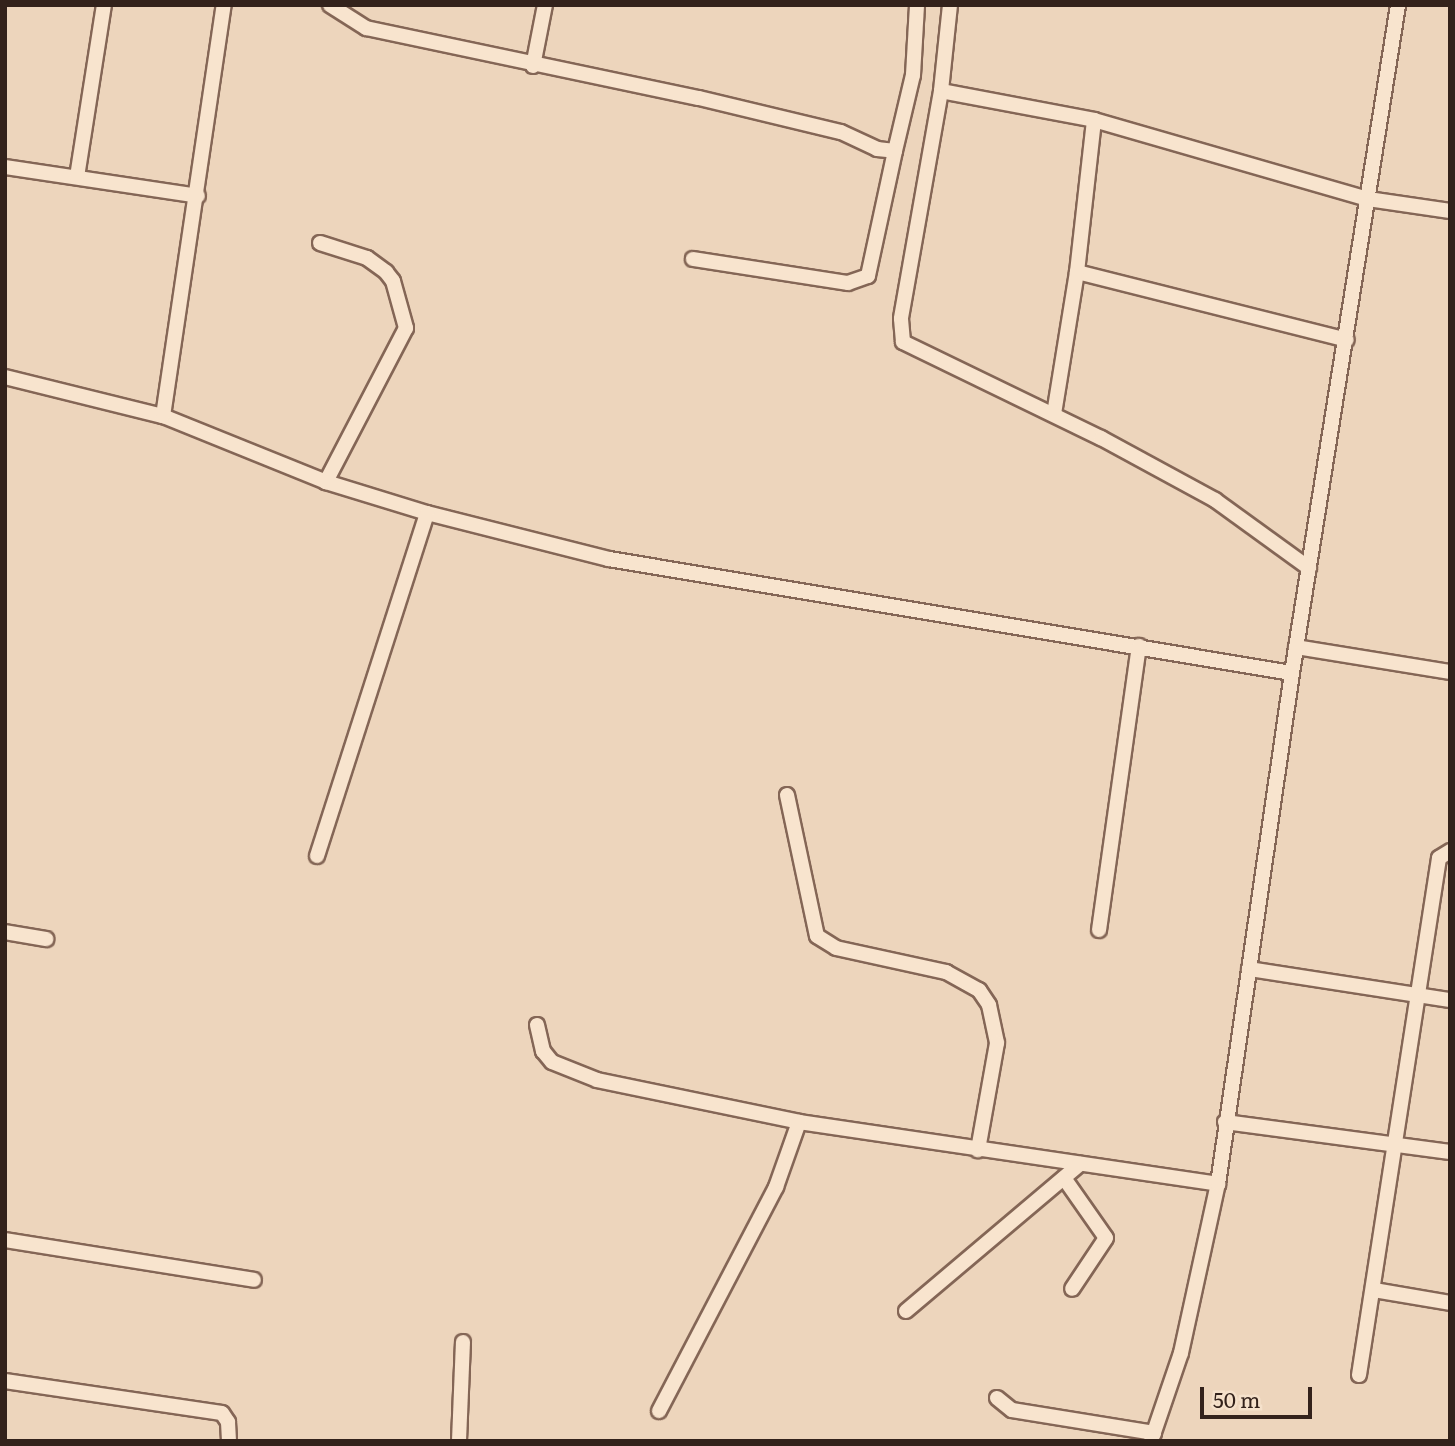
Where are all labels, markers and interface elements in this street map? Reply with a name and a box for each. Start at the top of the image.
scale bar [1203,1372,1315,1416]
text: 50 m [1213,1383,1260,1414]

